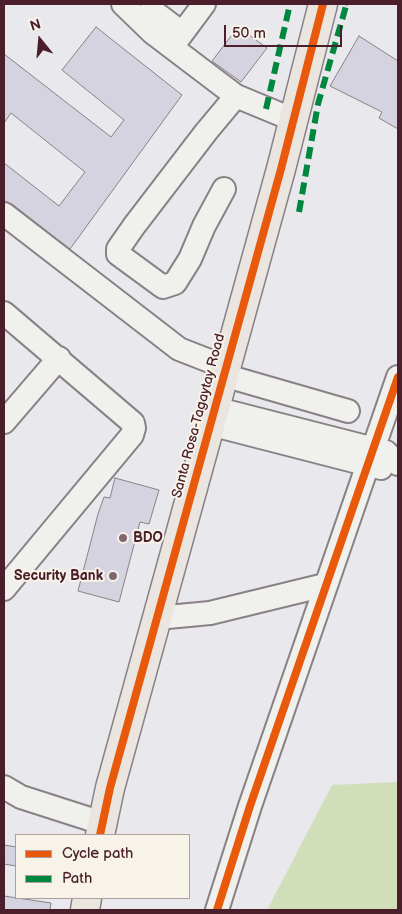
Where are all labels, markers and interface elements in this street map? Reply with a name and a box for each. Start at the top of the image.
north arrow [15,15,65,65]
scale bar [227,15,344,47]
text: N [28,16,43,35]
text: 50 m [232,24,266,43]
street label: Santa Rosa-Tagaytay Road [169,332,229,500]
place label: BDO [133,530,163,546]
marker: BDO [117,532,129,544]
place label: Security Bank [14,568,103,584]
marker: Security Bank [107,570,119,582]
legend [15,834,190,899]
text: Cycle path [62,844,133,863]
text: Path [62,869,92,888]

